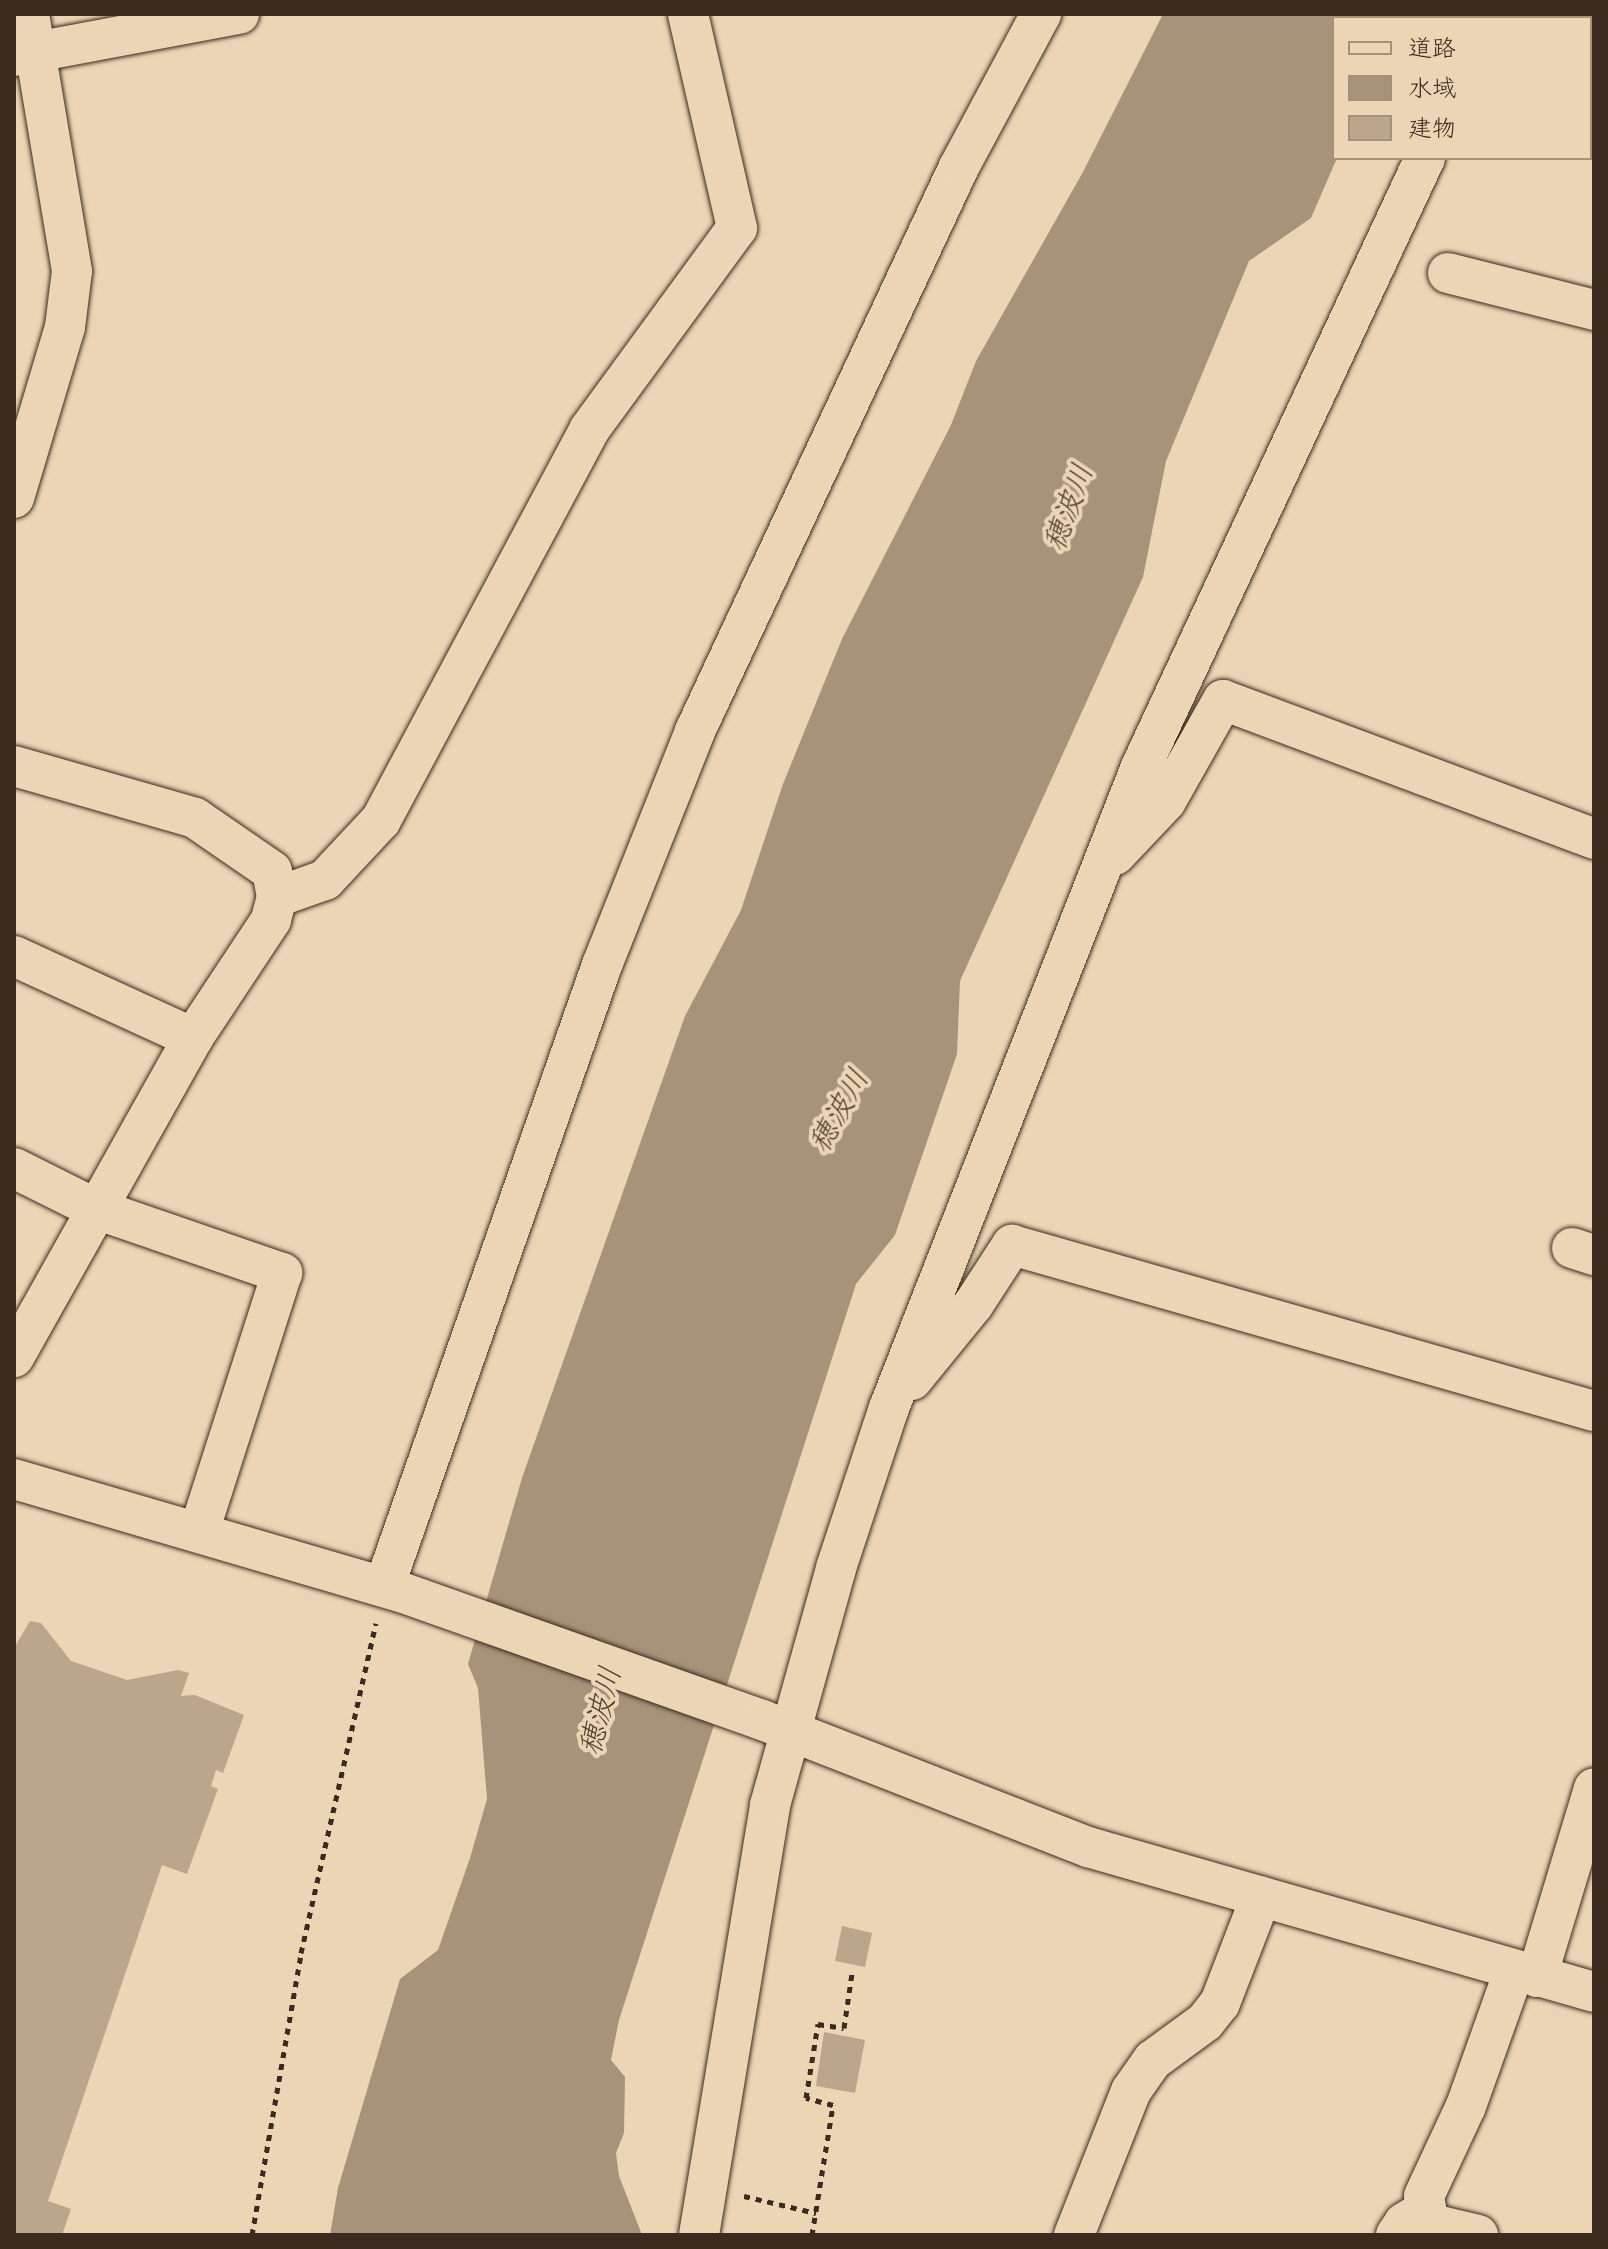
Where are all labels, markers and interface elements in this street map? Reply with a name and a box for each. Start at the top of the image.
legend [1332,16,1592,160]
text: 道路 [1408,34,1456,68]
text: 水域 [1408,74,1456,108]
text: 建物 [1408,114,1456,148]
water label: 穂波川 [1041,461,1105,557]
water label: 穂波川 [805,1065,881,1161]
water label: 穂波川 [577,1664,633,1760]

